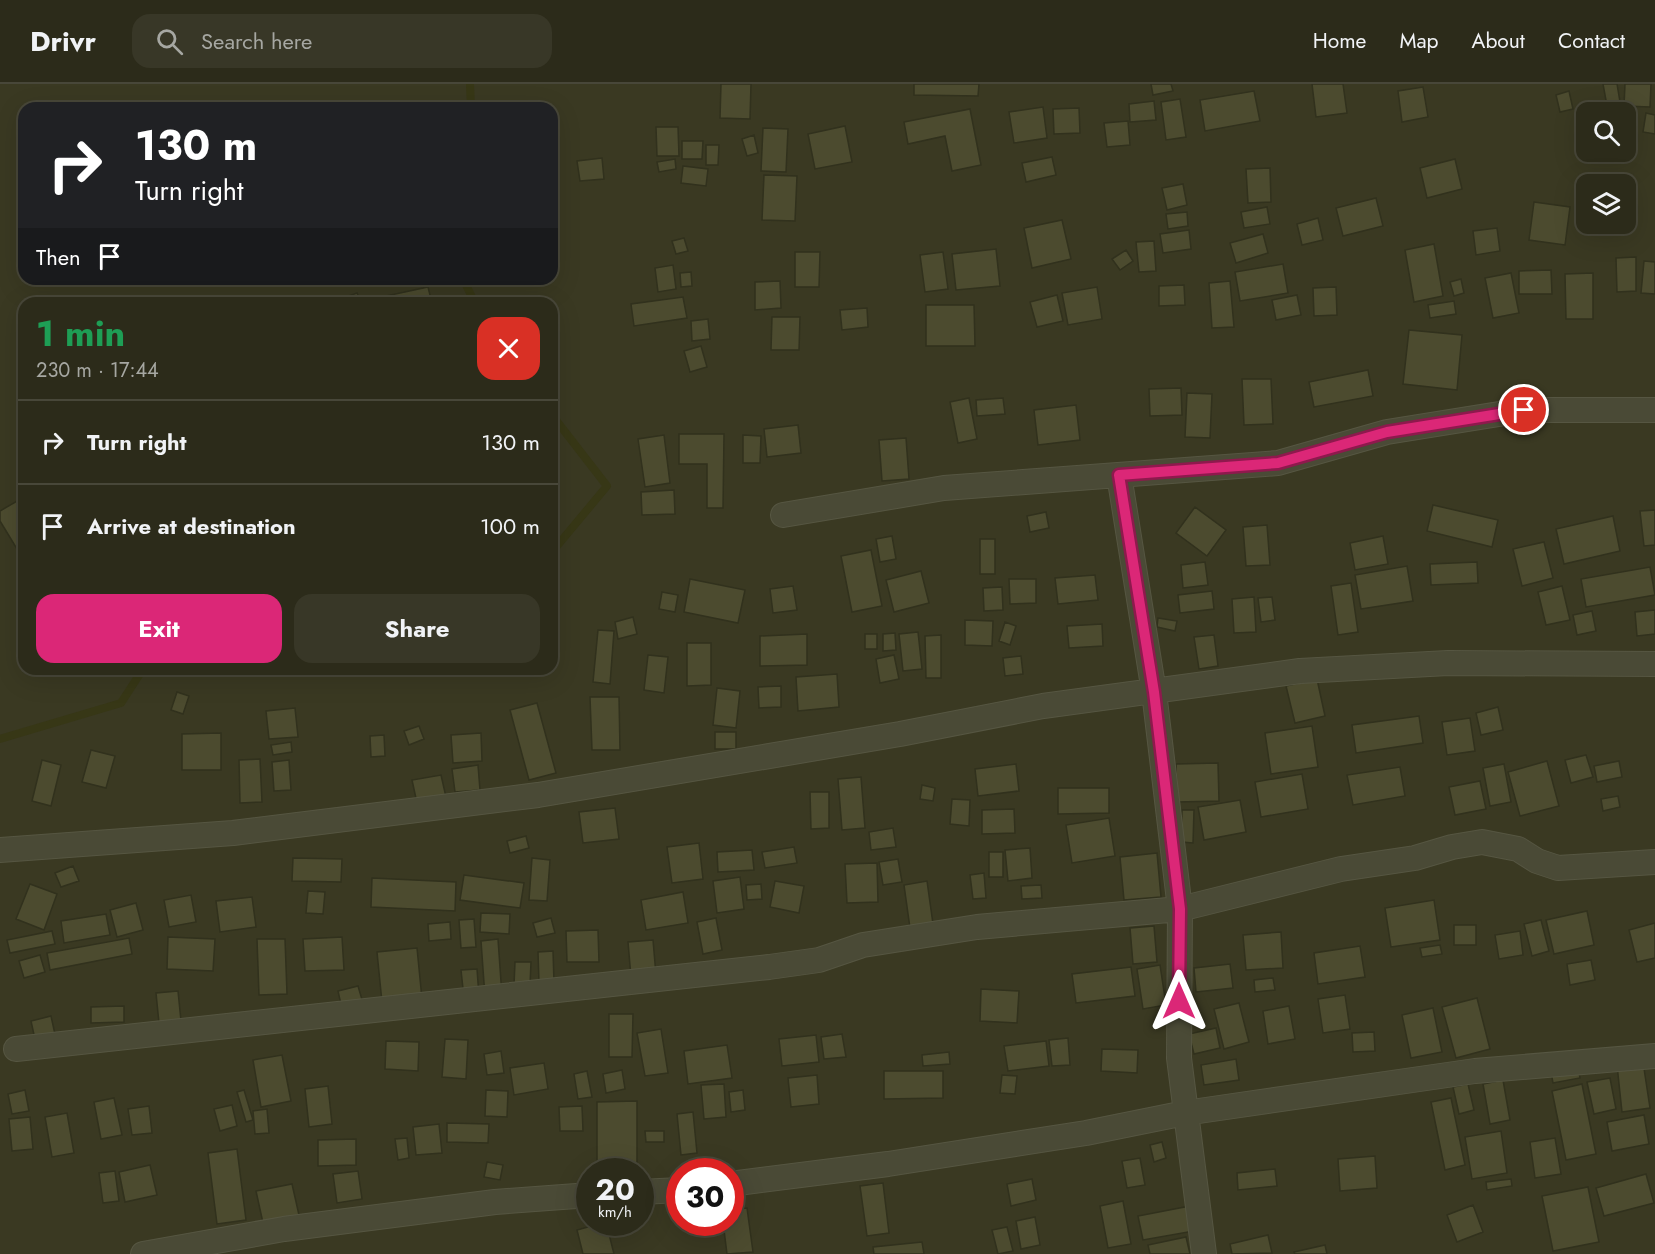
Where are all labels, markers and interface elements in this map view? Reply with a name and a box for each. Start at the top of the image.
search box [132,14,552,68]
text: Drivr [30,21,96,62]
icon: search [153,25,186,58]
text: Search here [201,25,312,57]
text: Home [1313,26,1366,56]
text: Map [1399,26,1439,56]
text: About [1472,26,1525,56]
text: Contact [1558,26,1625,56]
map controls [1576,102,1636,234]
button: search [1576,102,1636,162]
text: 130 m [135,115,257,176]
icon: right [36,126,114,204]
text: Turn right [135,171,243,210]
button: layers [1576,174,1636,234]
icon: arrive [93,240,126,273]
text: Then [36,241,81,273]
text: 1 min [36,307,125,359]
button: close [477,317,540,380]
text: 230 m · 17:44 [36,356,159,385]
pin [1498,384,1549,435]
icon: arrive [1507,393,1540,426]
icon: right [36,426,69,459]
text: Turn right [87,426,187,458]
text: 130 m [481,426,540,458]
icon: arrive [36,510,69,543]
text: Arrive at destination [87,510,296,542]
text: 100 m [480,510,540,542]
button: Exit [36,594,282,663]
button: Share [294,594,540,663]
position arrow [1147,969,1211,1033]
speed limit sign: 30 [666,1158,744,1236]
text: 20 [595,1168,635,1211]
text: km/h [598,1201,632,1223]

